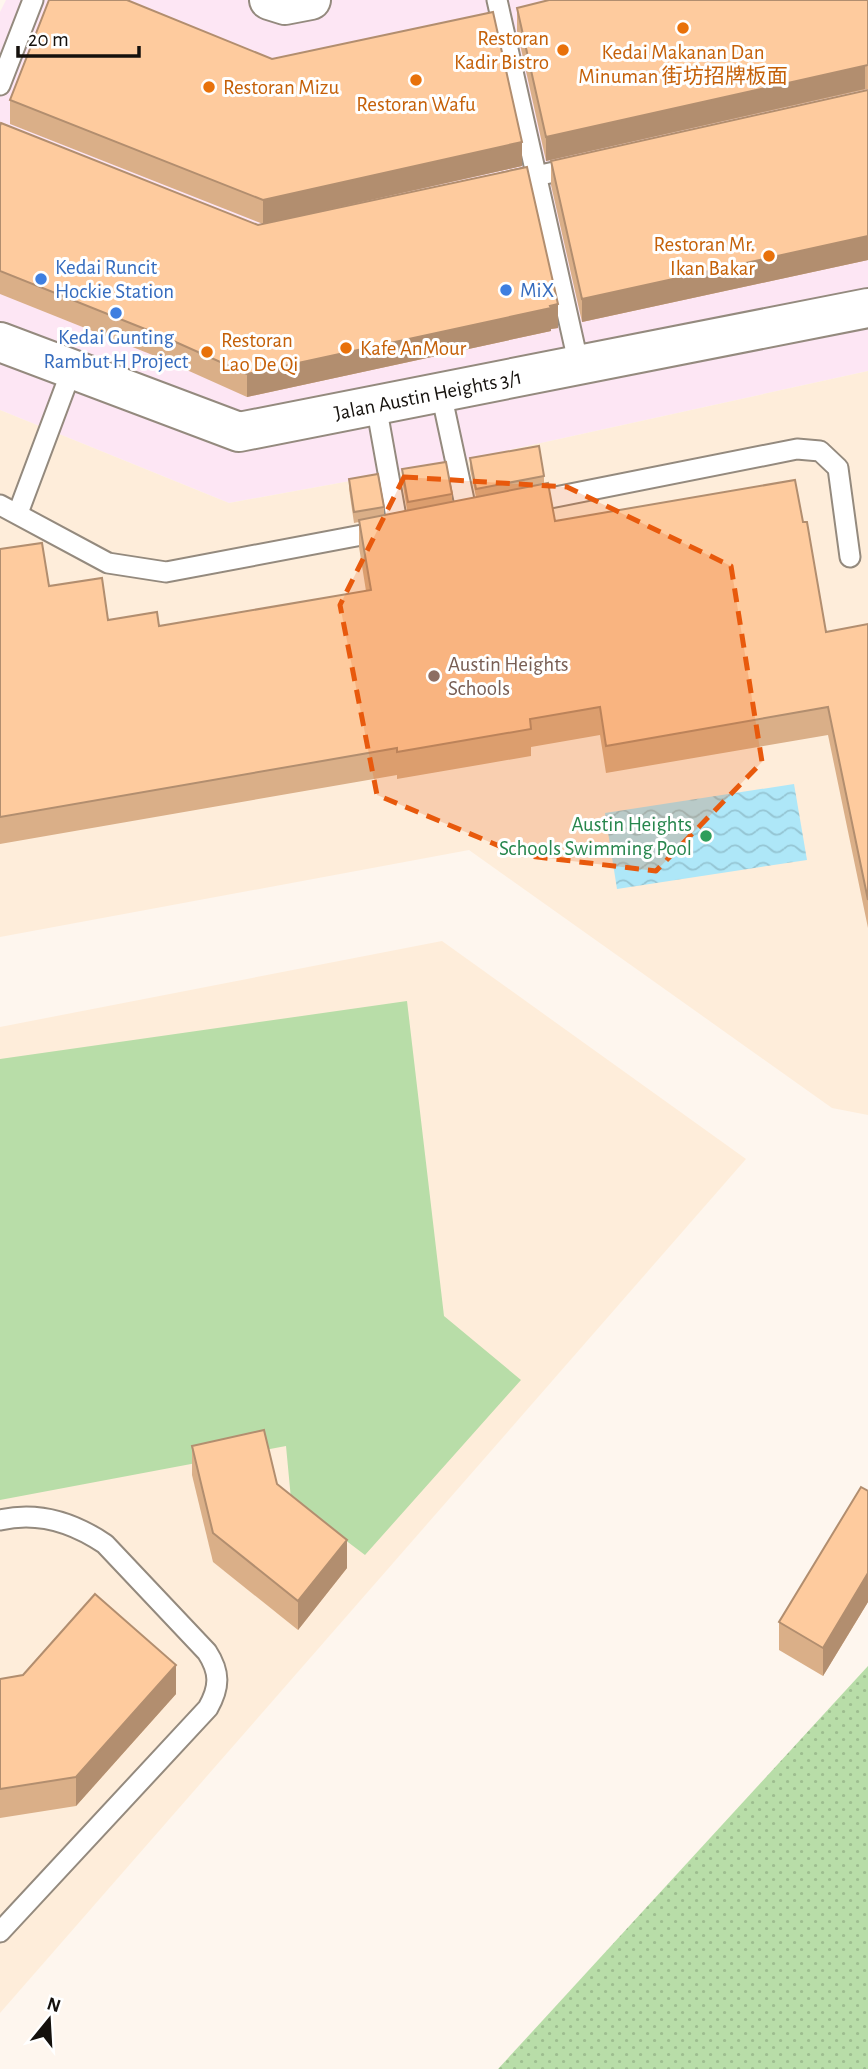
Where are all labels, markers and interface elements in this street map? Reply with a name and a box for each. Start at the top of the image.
scale bar [18,14,138,58]
marker: Kedai Makanan Dan Minuman 街坊招牌板面 [675,20,691,36]
place label: Restoran Kadir Bistro [454,28,549,73]
text: 20 m [28,29,69,50]
marker: Restoran Kadir Bistro [555,42,571,58]
place label: Kedai Makanan Dan Minuman 街坊招牌板面 [578,42,788,87]
marker: Restoran Wafu [408,72,424,88]
place label: Restoran Mizu [223,77,340,98]
marker: Restoran Mizu [201,79,217,95]
place label: Restoran Wafu [356,94,476,115]
place label: Restoran Mr. Ikan Bakar [654,234,755,279]
marker: Restoran Mr. Ikan Bakar [761,248,777,264]
place label: Kedai Runcit Hockie Station [55,257,174,302]
marker: Kedai Runcit Hockie Station [33,271,49,287]
place label: MiX [520,280,554,301]
marker: MiX [498,282,514,298]
marker: Kedai Gunting Rambut H Project [108,305,124,321]
place label: Kedai Gunting Rambut H Project [44,327,189,372]
place label: Restoran Lao De Qi [221,330,298,375]
place label: Kafe AnMour [360,338,467,359]
marker: Kafe AnMour [338,340,354,356]
marker: Restoran Lao De Qi [199,344,215,360]
street label: Jalan Austin Heights 3/1 [332,366,524,424]
place label: Austin Heights Schools [448,654,569,699]
marker: Austin Heights Schools [426,668,442,684]
place label: Austin Heights Schools Swimming Pool [499,814,692,859]
marker: Austin Heights Schools Swimming Pool [698,828,714,844]
north arrow [14,1985,84,2055]
text: N [45,1994,63,2016]

